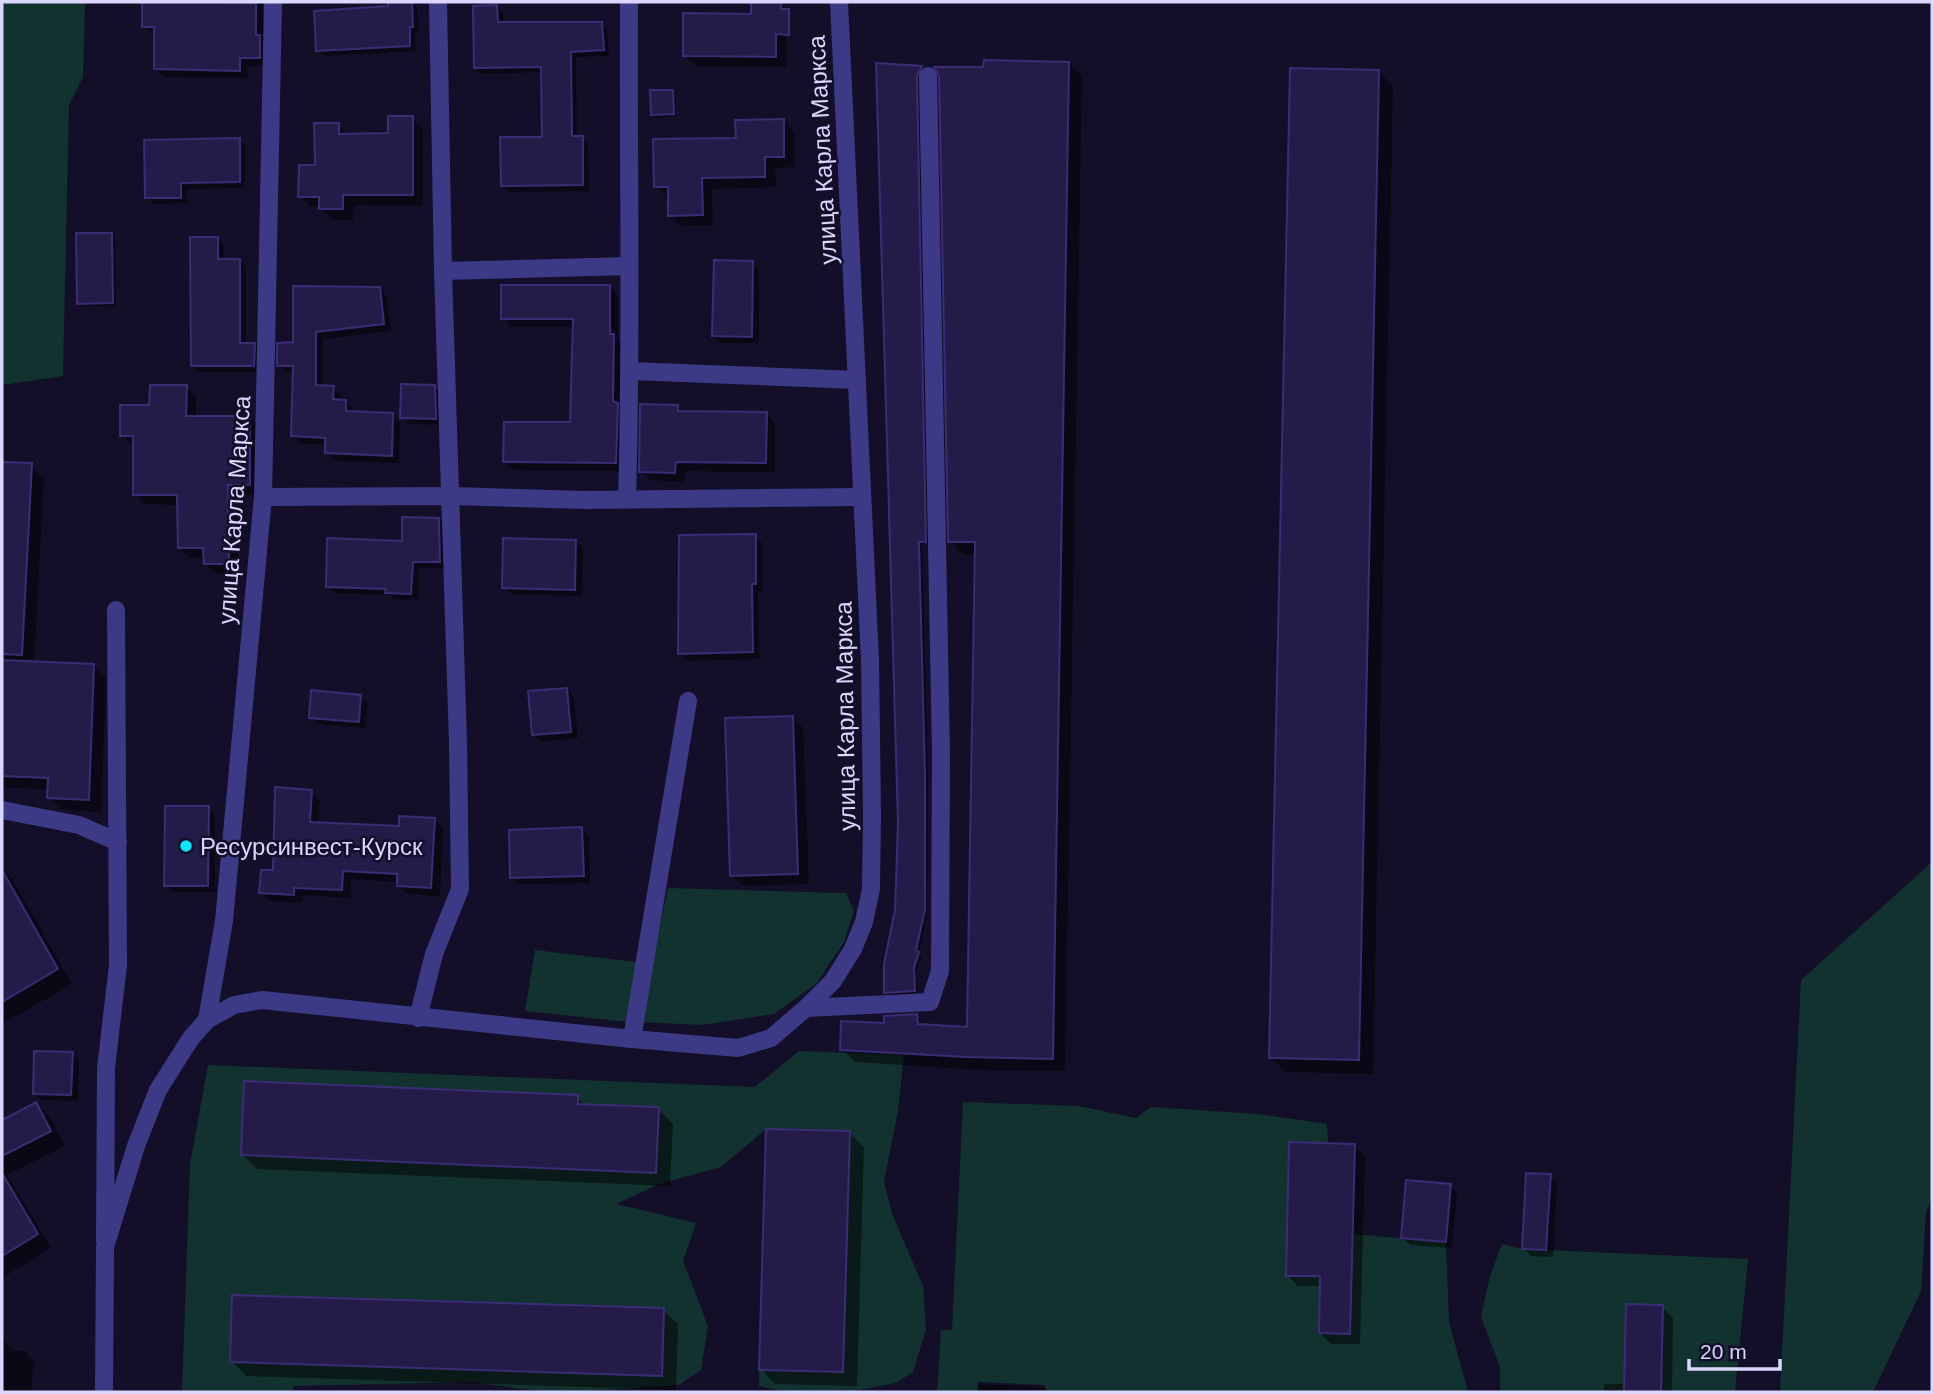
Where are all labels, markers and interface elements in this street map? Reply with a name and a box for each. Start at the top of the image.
street label: улица Карла Маркса [802,34,841,265]
street label: улица Карла Маркса [213,394,256,625]
street label: улица Карла Маркса [829,600,861,831]
place label: Ресурсинвест-Курск [200,833,423,860]
marker: Ресурсинвест-Курск [178,838,194,854]
scale bar [1689,1328,1780,1372]
text: 20 m [1700,1340,1747,1363]

